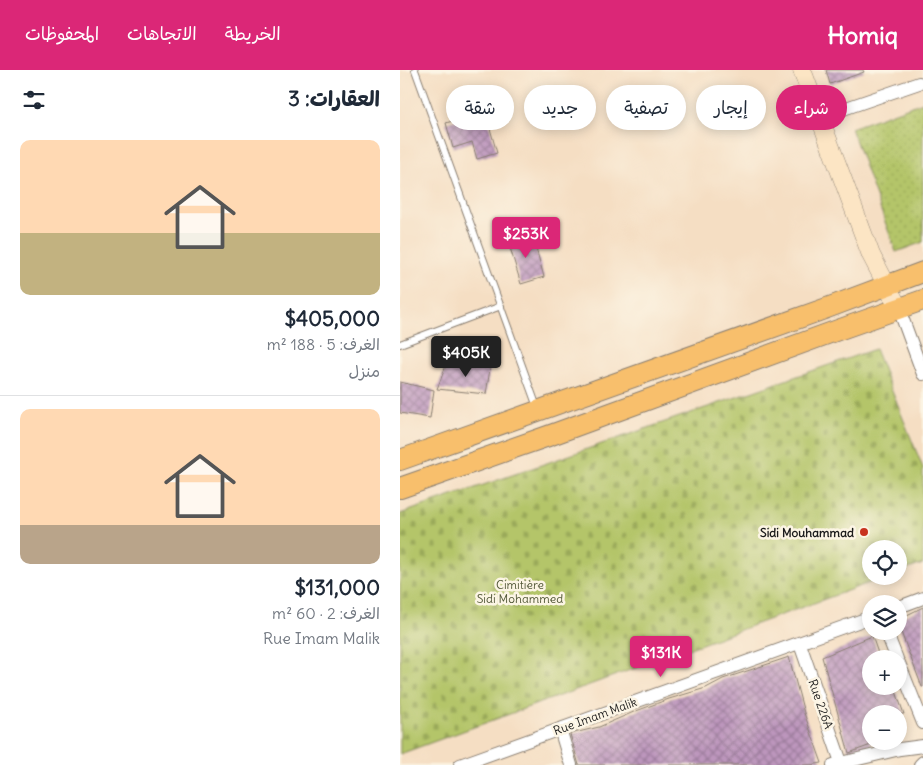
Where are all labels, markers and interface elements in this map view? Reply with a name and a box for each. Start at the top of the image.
text: Homiq [828,20,898,50]
text: المحفوظات [25,22,99,45]
text: الاتجاهات [127,22,197,45]
text: الخريطة [225,22,281,45]
text: العقارات: 3 [288,85,380,112]
chip: شقة [446,85,514,130]
chip: جديد [524,85,596,130]
chip: تصفية [606,85,686,130]
chip: إيجار [696,85,766,130]
chip: شراء [776,85,847,130]
icon: filters [20,86,48,114]
icon: home [155,172,245,262]
pin: $253K [491,216,561,259]
text: $253K [503,223,549,243]
text: $405,000 [284,305,380,332]
text: الغرف: 5 · 188 m² [267,334,380,354]
pin: $405K [431,336,501,378]
text: $405K [442,342,490,362]
text: منزل [348,361,380,381]
icon: home [155,441,245,531]
place label: Sidi Mouhammad [760,525,854,540]
marker: Sidi Mouhammad [858,526,870,538]
map controls [862,540,907,750]
button: locate [862,540,907,585]
text: $131,000 [294,574,380,601]
park label: Cimitière Sidi Mohammed [477,577,563,606]
button: layers [862,595,907,640]
text: الغرف: 2 · 60 m² [272,603,380,623]
text: Rue Imam Malik [263,628,380,648]
pin: $131K [626,636,696,678]
text: $131K [641,642,681,662]
button: + [862,650,907,695]
street label: Rue 226A [806,677,837,731]
street label: Rue Imam Malik [551,694,639,738]
button: − [862,705,907,750]

